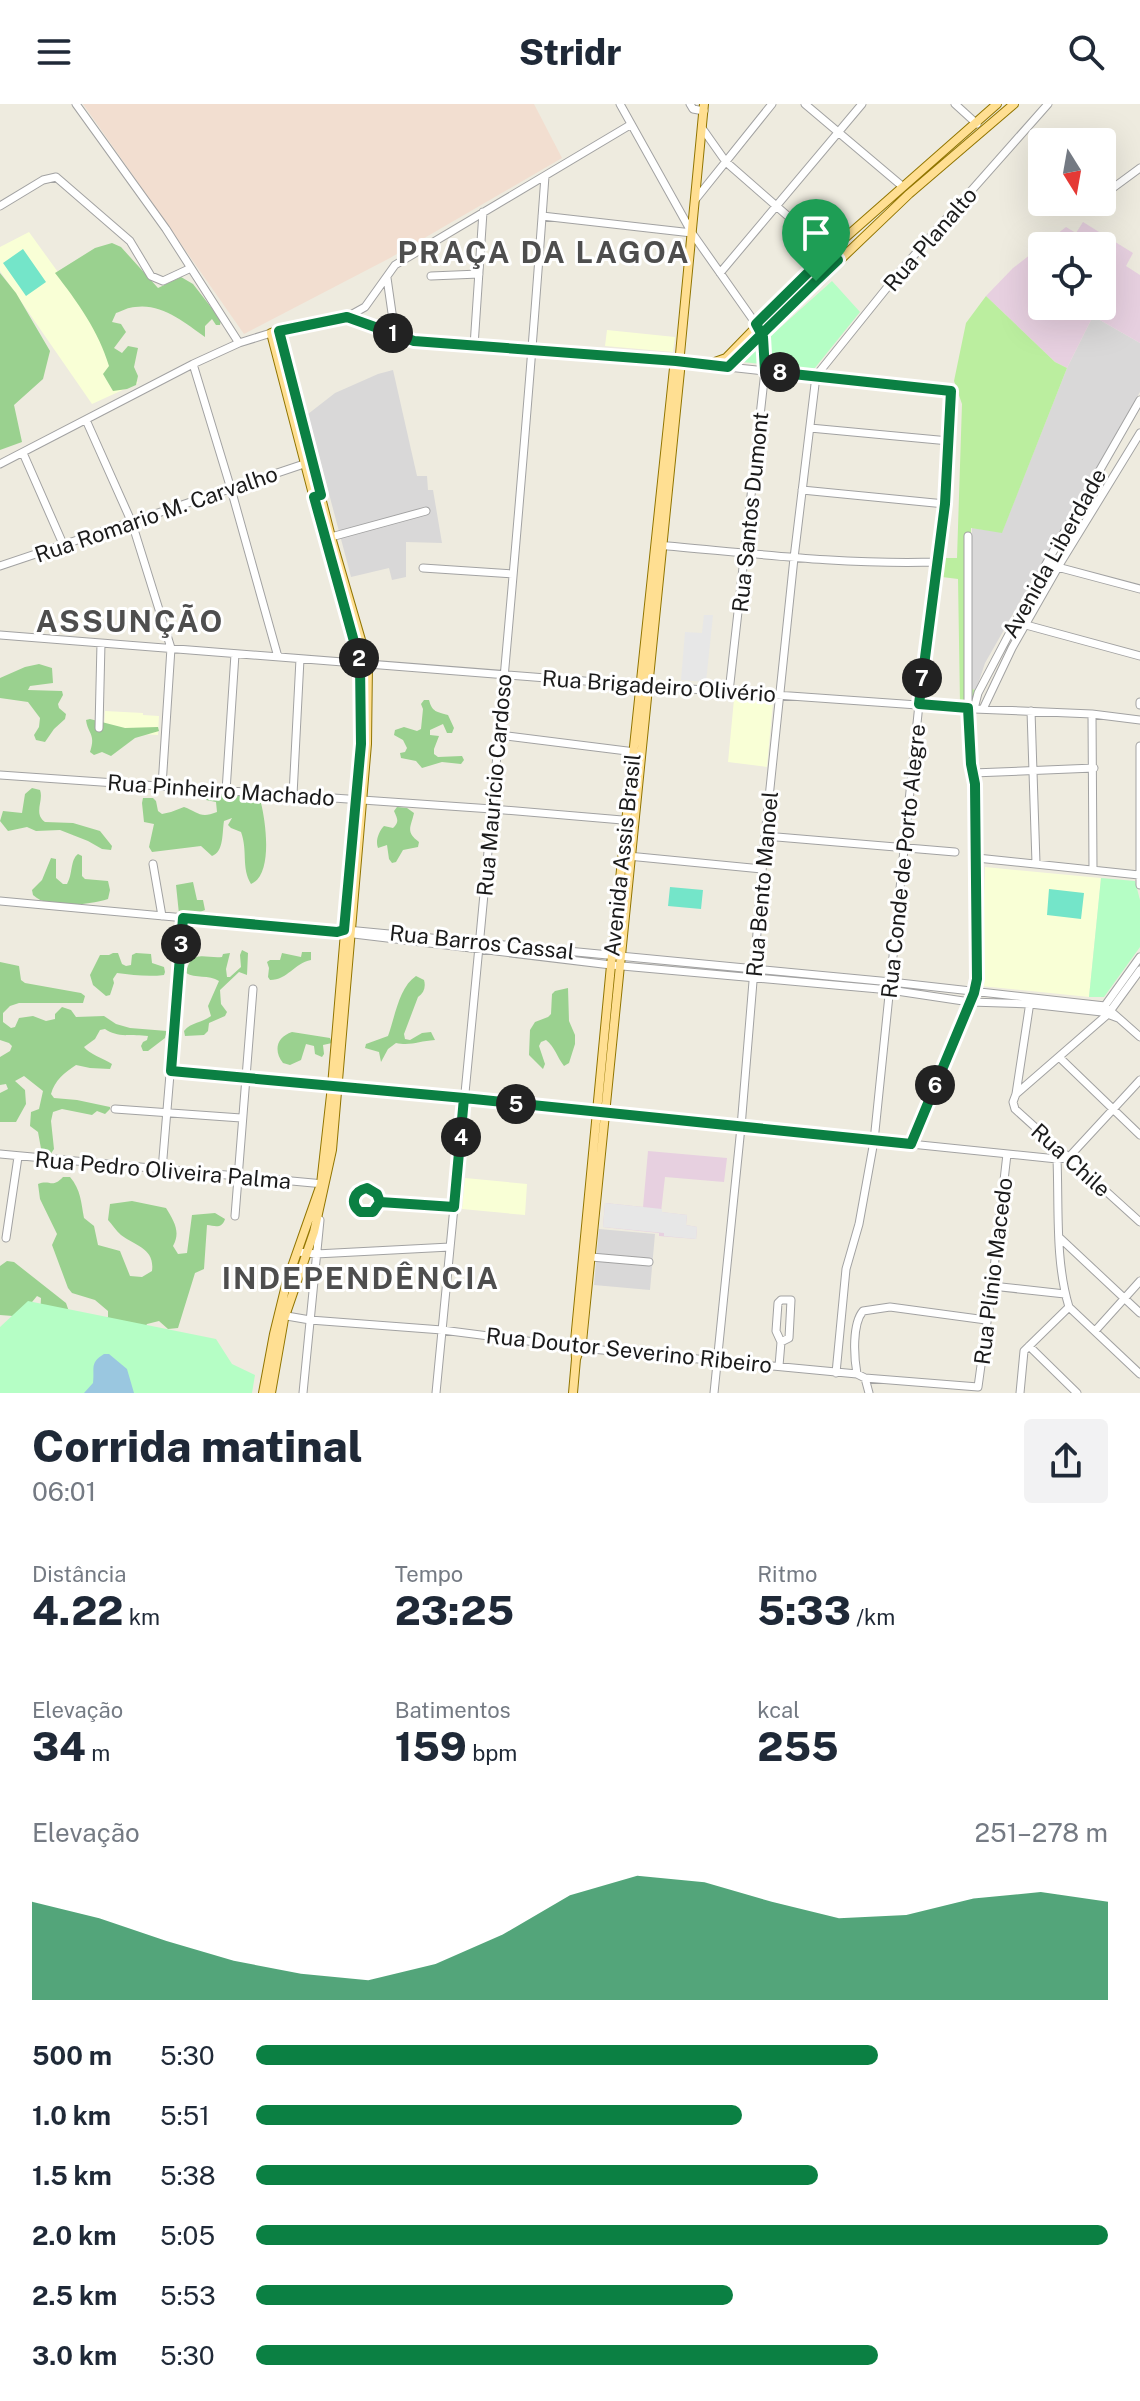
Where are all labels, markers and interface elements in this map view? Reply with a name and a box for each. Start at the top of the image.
icon: menu [32,30,76,74]
icon: search [1064,30,1108,74]
text: Stridr [519,31,621,73]
north arrow [1028,128,1116,216]
map controls [1028,128,1116,320]
street label: Rua Planalto [878,182,982,296]
pin [782,199,850,281]
icon: arrive [794,211,838,255]
button: locate [1028,232,1116,320]
district label: PRAÇA DA LAGOA [398,234,690,270]
pin: 1 [373,313,413,353]
text: 1 [388,320,398,346]
pin: 8 [760,352,800,392]
text: 8 [773,359,787,385]
street label: Rua Santos Dumont [727,410,773,614]
street label: Rua Romario M. Carvalho [31,460,281,568]
street label: Avenida Liberdade [997,464,1111,642]
district label: ASSUNÇÃO [36,603,224,639]
pin: 2 [339,638,379,678]
text: 2 [352,645,366,671]
pin: 7 [902,658,942,698]
street label: Rua Brigadeiro Olivério [541,665,777,707]
text: 7 [915,665,929,691]
street label: Rua Maurício Cardoso [471,673,517,897]
street label: Rua Conde de Porto Alegre [876,723,930,999]
street label: Avenida Assis Brasil [598,752,646,958]
street label: Rua Pinheiro Machado [106,769,336,811]
street label: Rua Bento Manoel [741,790,783,978]
street label: Rua Barros Cassal [388,919,576,965]
pin: 3 [161,924,201,964]
text: 3 [174,931,188,957]
pin: 6 [915,1065,955,1105]
text: 6 [928,1072,942,1098]
pin: 5 [496,1084,536,1124]
text: 5 [509,1091,523,1117]
pin: 4 [441,1117,481,1157]
street label: Rua Chile [1026,1118,1116,1202]
text: 4 [454,1124,468,1150]
street label: Rua Pedro Oliveira Palma [34,1146,292,1194]
street label: Rua Plínio Macedo [969,1176,1017,1366]
district label: INDEPENDÊNCIA [222,1260,500,1296]
street label: Rua Doutor Severino Ribeiro [485,1322,773,1378]
button: share [1024,1419,1108,1503]
text: Corrida matinal [32,1420,363,1472]
text: 06:01 [32,1476,96,1507]
text: Distância [32,1561,126,1587]
text: Tempo [395,1561,463,1587]
text: Ritmo [757,1561,818,1587]
text: 4.22 [32,1587,123,1634]
text: 23:25 [395,1587,514,1634]
text: 5:33 [757,1587,851,1634]
text: km [123,1604,160,1630]
text: /km [851,1604,895,1630]
text: Elevação [32,1697,123,1723]
text: Batimentos [395,1697,511,1723]
text: kcal [757,1697,800,1723]
text: 34 [32,1723,86,1770]
text: 159 [395,1723,467,1770]
text: 255 [757,1723,839,1770]
text: m [86,1740,110,1766]
text: bpm [467,1740,517,1766]
text: Elevação [32,1817,140,1848]
text: 251–278 m [975,1817,1108,1848]
text: 500 m [32,2040,112,2071]
text: 5:30 [160,2040,215,2071]
text: 1.0 km [32,2100,111,2131]
text: 5:51 [160,2100,210,2131]
text: 1.5 km [32,2160,112,2191]
text: 5:38 [160,2160,216,2191]
text: 2.0 km [32,2220,117,2251]
text: 5:05 [160,2220,215,2251]
text: 2.5 km [32,2280,117,2311]
text: 5:53 [160,2280,216,2311]
text: 3.0 km [32,2340,117,2371]
text: 5:30 [160,2340,215,2371]

